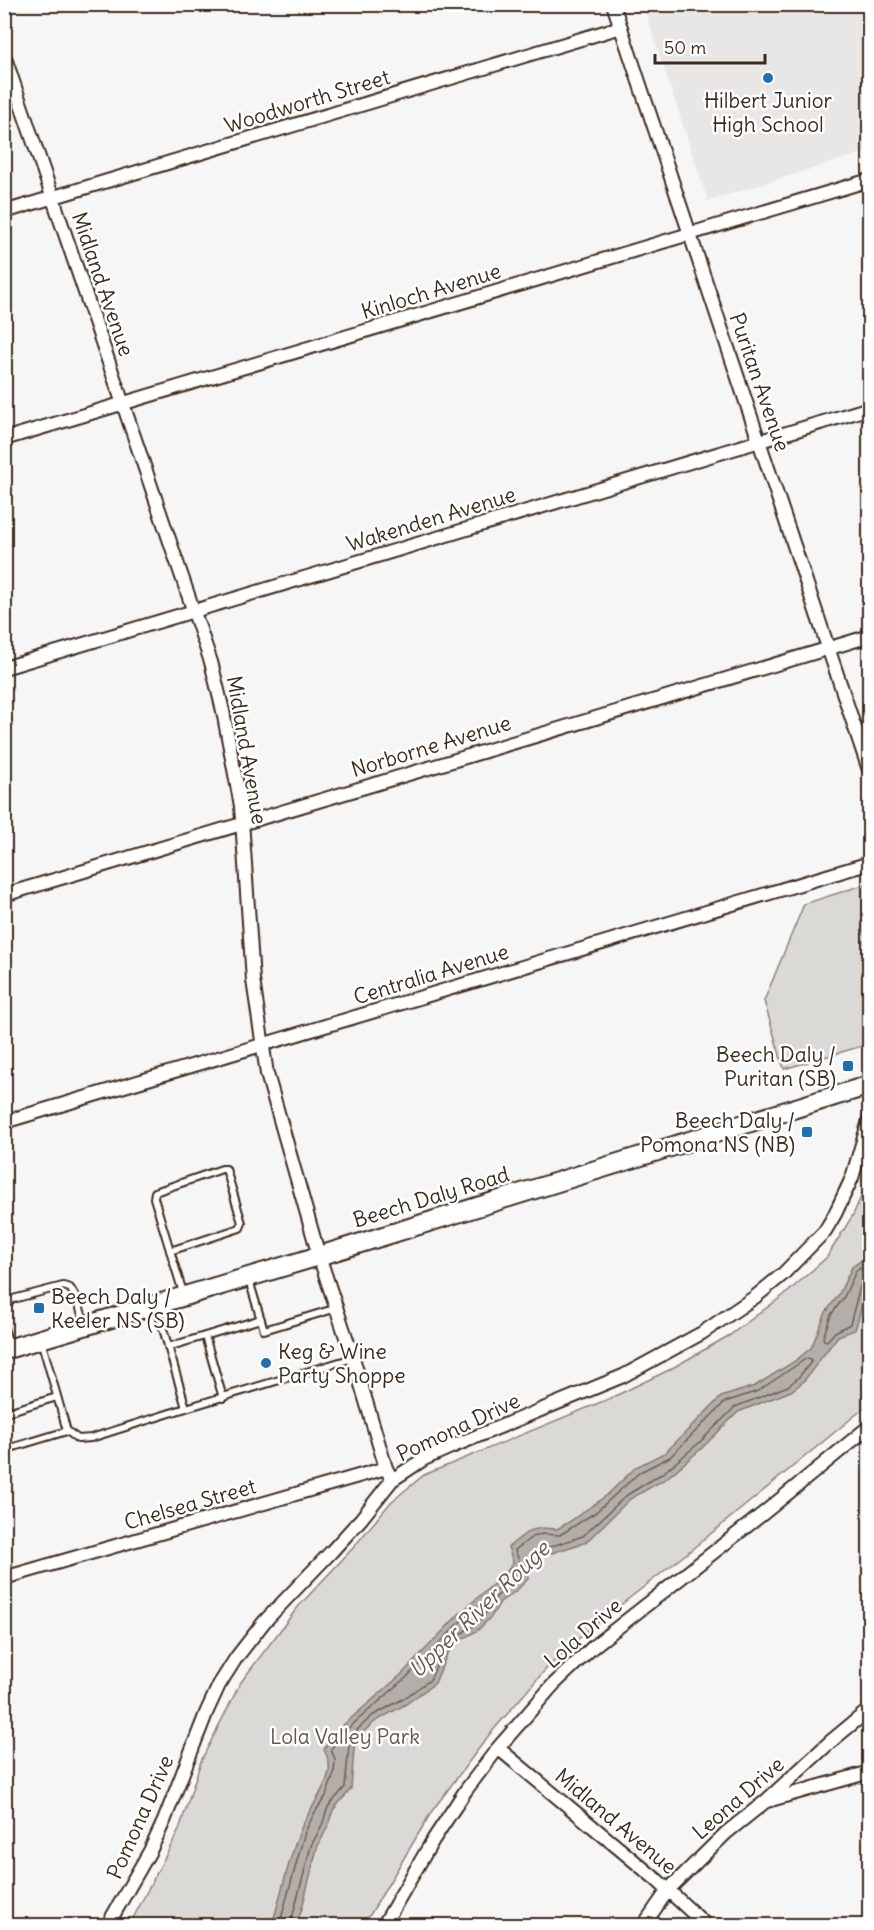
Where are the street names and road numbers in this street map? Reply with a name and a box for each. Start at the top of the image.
street label: Woodworth Street [221,63,393,139]
street label: Midland Avenue [66,208,140,360]
street label: Kinloch Avenue [358,257,504,325]
street label: Puritan Avenue [724,309,796,455]
street label: Wakenden Avenue [343,480,519,558]
street label: Midland Avenue [221,674,273,826]
street label: Norborne Avenue [348,709,514,783]
street label: Centralia Avenue [350,938,512,1010]
street label: Beech Daly Road [350,1160,512,1234]
street label: Pomona Drive [392,1387,524,1467]
street label: Chelsea Street [121,1472,259,1536]
street label: Lola Drive [539,1592,627,1674]
street label: Pomona Drive [101,1751,179,1883]
street label: Leona Drive [687,1751,789,1845]
street label: Midland Avenue [550,1762,682,1880]

